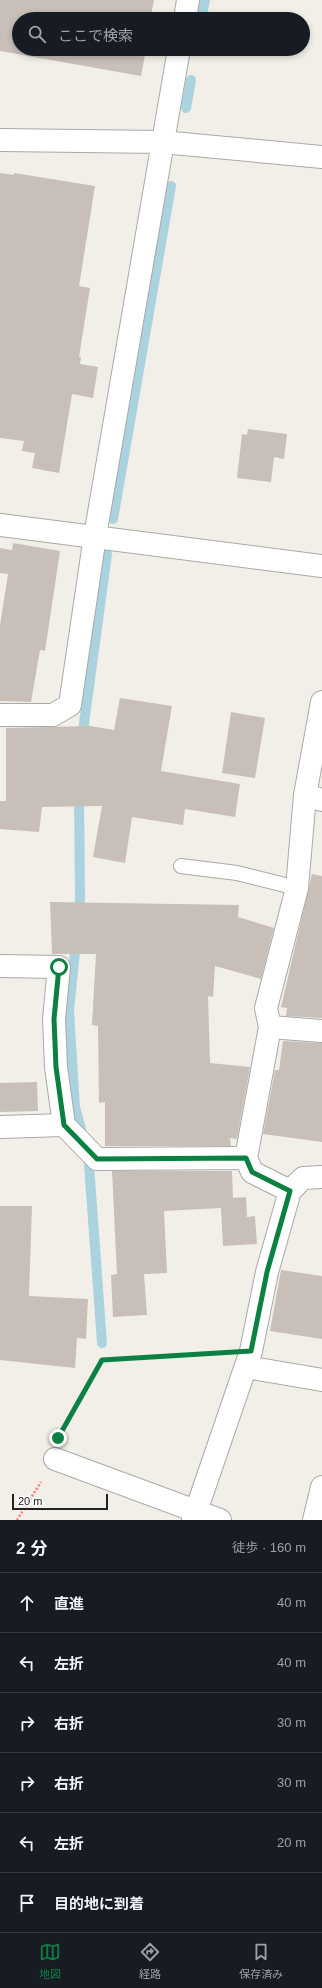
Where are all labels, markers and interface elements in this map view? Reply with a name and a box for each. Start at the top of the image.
search box [12,12,310,56]
icon: search [26,23,48,45]
text: ここで検索 [58,27,133,44]
route start [50,958,68,976]
route end [49,1429,67,1447]
scale bar [12,1492,108,1511]
text: 20 m [18,1495,42,1507]
text: 2 分 [16,1539,47,1558]
text: 徒歩 · 160 m [232,1540,306,1555]
icon: ahead [16,1592,38,1614]
text: 直進 [54,1595,84,1612]
text: 40 m [277,1595,306,1610]
icon: left [16,1652,38,1674]
text: 左折 [54,1655,84,1672]
text: 40 m [277,1655,306,1670]
icon: right [16,1712,38,1734]
text: 右折 [54,1715,84,1732]
text: 30 m [277,1715,306,1730]
icon: right [16,1772,38,1794]
text: 右折 [54,1775,84,1792]
text: 30 m [277,1775,306,1790]
icon: left [16,1832,38,1854]
text: 左折 [54,1835,84,1852]
text: 20 m [277,1835,306,1850]
icon: arrive [16,1892,38,1914]
text: 目的地に到着 [54,1895,144,1912]
tab: 地図 [39,1941,61,1981]
tab: 経路 [139,1941,161,1981]
tab: 保存済み [239,1941,283,1981]

